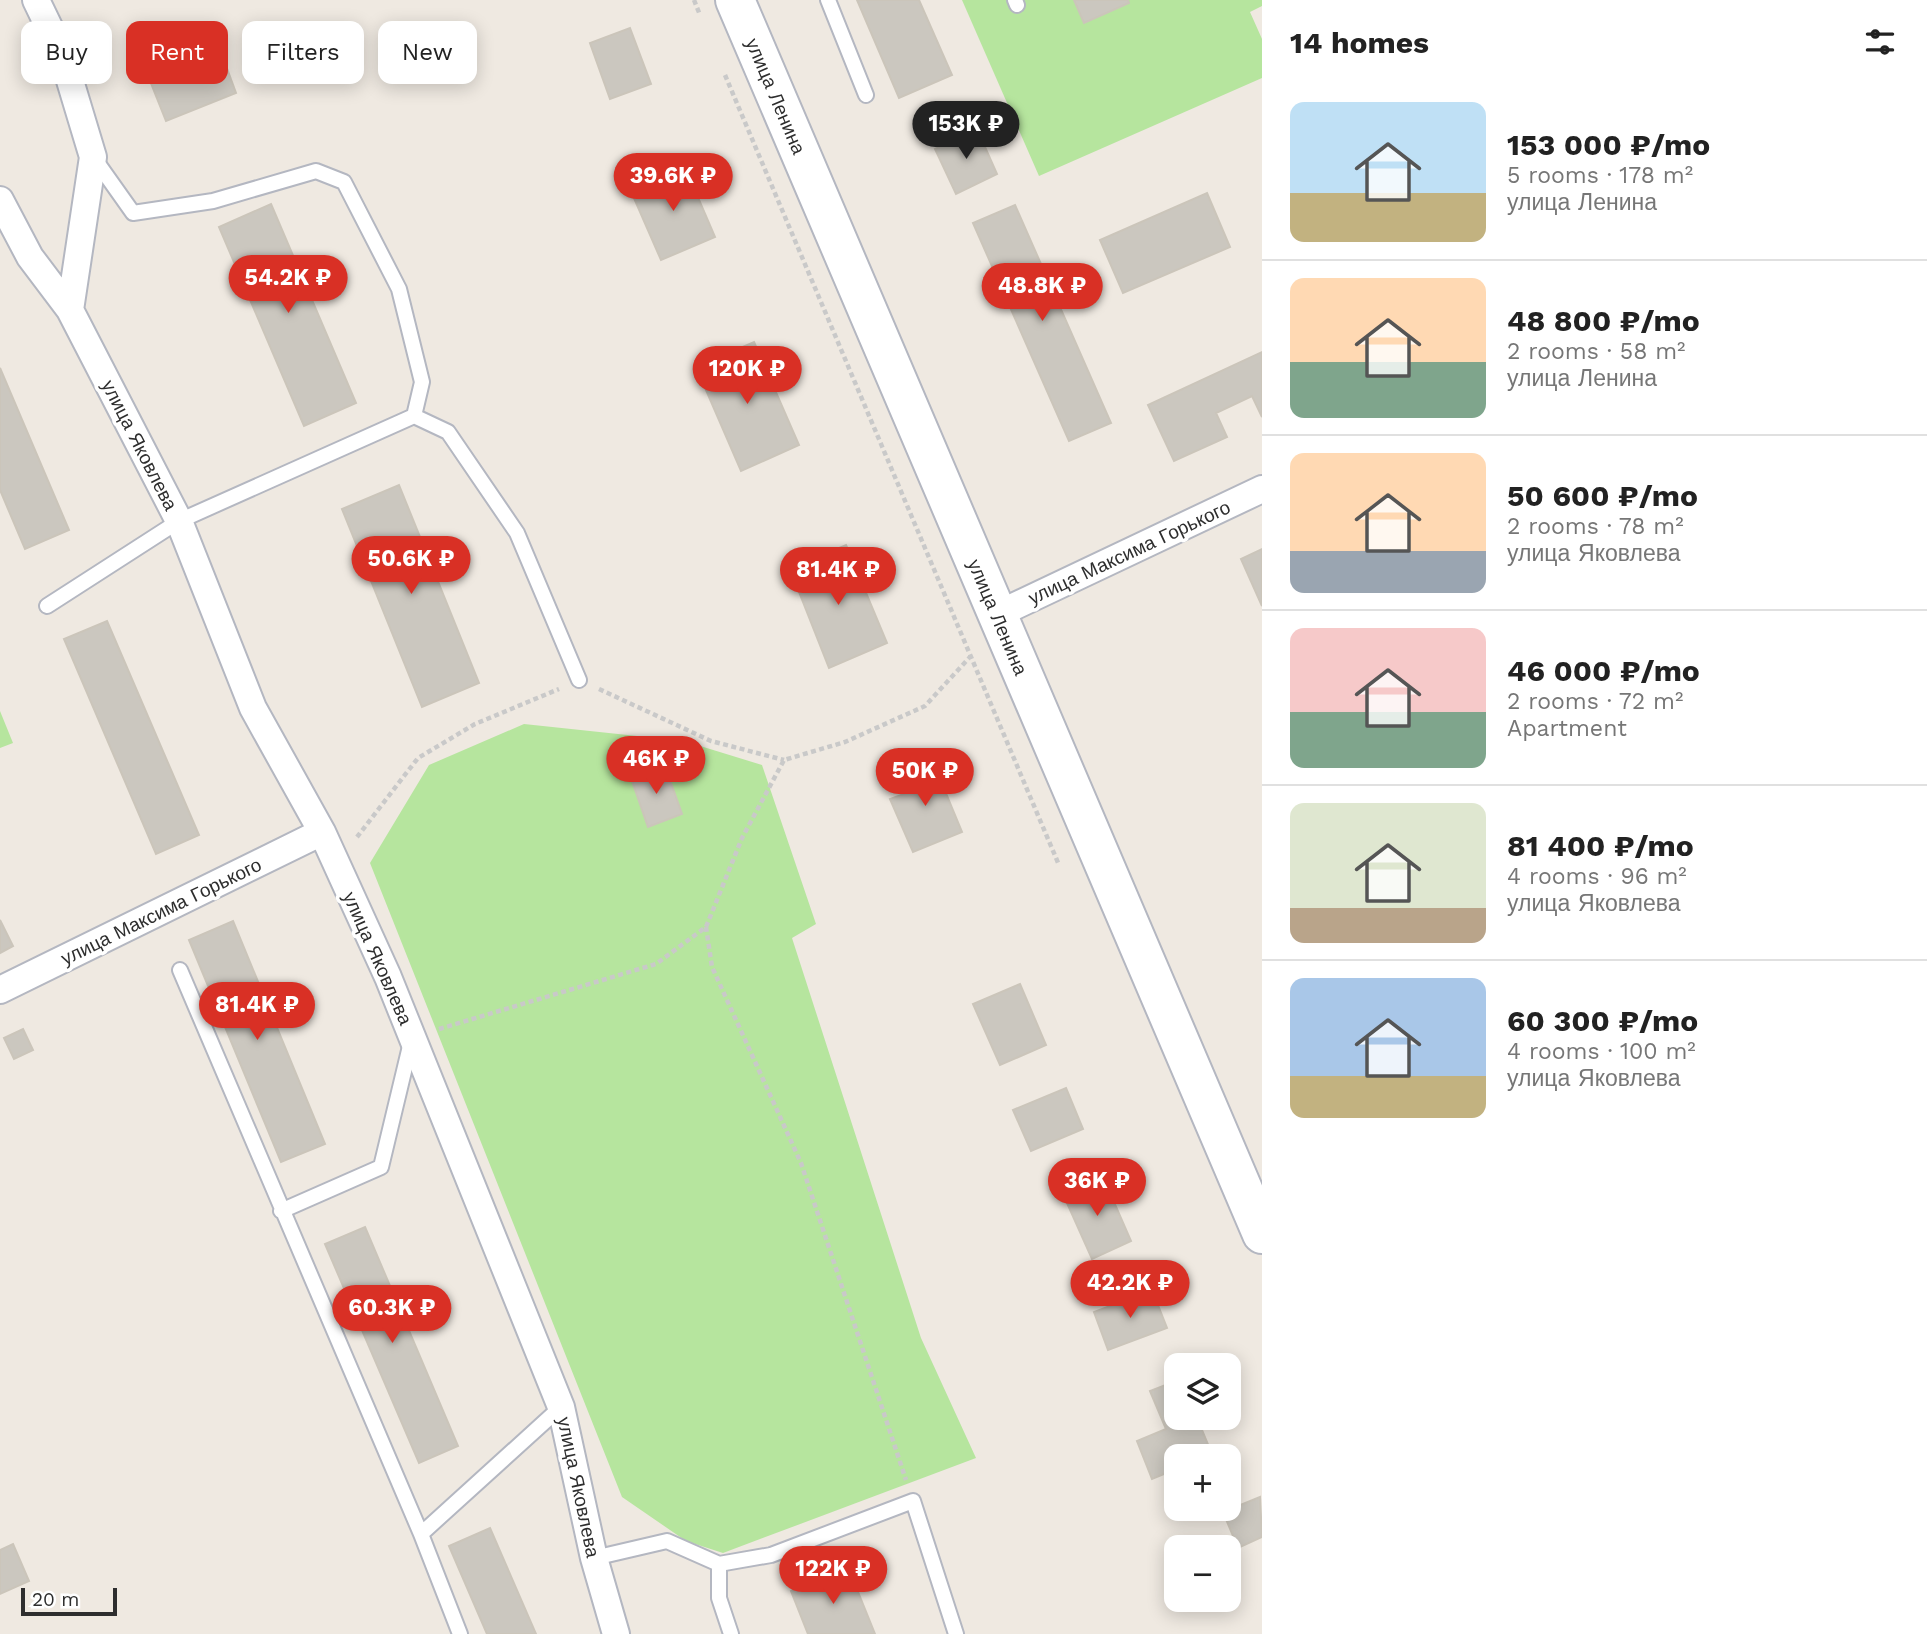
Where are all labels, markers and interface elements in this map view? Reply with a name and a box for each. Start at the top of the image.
chip: Buy [21,21,112,84]
chip: Rent [126,21,228,84]
chip: Filters [242,21,364,84]
chip: New [378,21,477,84]
icon: filters [1861,23,1899,61]
text: 14 homes [1290,25,1429,60]
street label: улица Ленина [741,35,811,158]
pin: 153K ₽ [909,102,1023,161]
text: 153K ₽ [928,110,1004,137]
text: 153 000 ₽/mo [1507,127,1710,162]
icon: home [1346,130,1430,214]
pin: 39.6K ₽ [608,154,738,213]
text: 39.6K ₽ [630,162,716,189]
text: 5 rooms · 178 m² [1507,162,1693,189]
text: улица Ленина [1507,189,1657,216]
pin: 54.2K ₽ [223,256,353,315]
text: 54.2K ₽ [245,264,331,291]
pin: 48.8K ₽ [977,264,1107,323]
text: 48.8K ₽ [998,272,1086,299]
text: 48 800 ₽/mo [1507,303,1700,338]
icon: home [1346,306,1430,390]
text: 2 rooms · 58 m² [1507,338,1686,365]
pin: 120K ₽ [690,346,804,406]
text: 120K ₽ [709,355,785,382]
text: улица Ленина [1507,365,1657,392]
street label: улица Яковлева [97,376,183,515]
text: 50 600 ₽/mo [1507,478,1698,513]
icon: home [1346,481,1430,565]
street label: улица Максима Горького [1025,495,1234,609]
text: 2 rooms · 78 m² [1507,513,1684,540]
pin: 50.6K ₽ [346,536,476,596]
text: улица Яковлева [1507,540,1680,567]
text: 50.6K ₽ [368,545,454,572]
pin: 81.4K ₽ [773,548,903,607]
text: 81.4K ₽ [796,556,880,583]
street label: улица Ленина [963,556,1033,679]
text: 46 000 ₽/mo [1507,653,1700,688]
icon: home [1346,656,1430,740]
text: 2 rooms · 72 m² [1507,688,1683,715]
text: Apartment [1507,715,1627,742]
pin: 46K ₽ [607,736,705,796]
text: 46K ₽ [622,745,690,772]
pin: 50K ₽ [876,748,974,808]
text: 50K ₽ [892,757,958,784]
text: 81 400 ₽/mo [1507,828,1694,863]
icon: home [1346,831,1430,915]
street label: улица Максима Горького [57,853,265,970]
text: 4 rooms · 96 m² [1507,863,1687,890]
street label: улица Яковлева [338,888,417,1029]
text: улица Яковлева [1507,890,1680,917]
pin: 81.4K ₽ [192,982,322,1042]
text: 81.4K ₽ [215,991,299,1018]
text: 60 300 ₽/mo [1507,1003,1698,1038]
icon: home [1346,1006,1430,1090]
text: 4 rooms · 100 m² [1507,1038,1696,1065]
text: улица Яковлева [1507,1065,1680,1092]
pin: 36K ₽ [1048,1158,1146,1218]
text: 36K ₽ [1064,1167,1130,1194]
pin: 42.2K ₽ [1065,1260,1195,1320]
text: 42.2K ₽ [1087,1269,1173,1296]
pin: 60.3K ₽ [327,1286,457,1345]
text: 60.3K ₽ [348,1294,436,1321]
map controls [1164,1353,1241,1612]
button: layers [1164,1353,1241,1430]
street label: улица Яковлева [552,1415,605,1560]
button: + [1164,1444,1241,1521]
button: − [1164,1535,1241,1612]
pin: 122K ₽ [776,1546,890,1606]
text: 122K ₽ [795,1555,871,1582]
scale bar [21,1585,117,1617]
text: 20 m [32,1588,79,1611]

